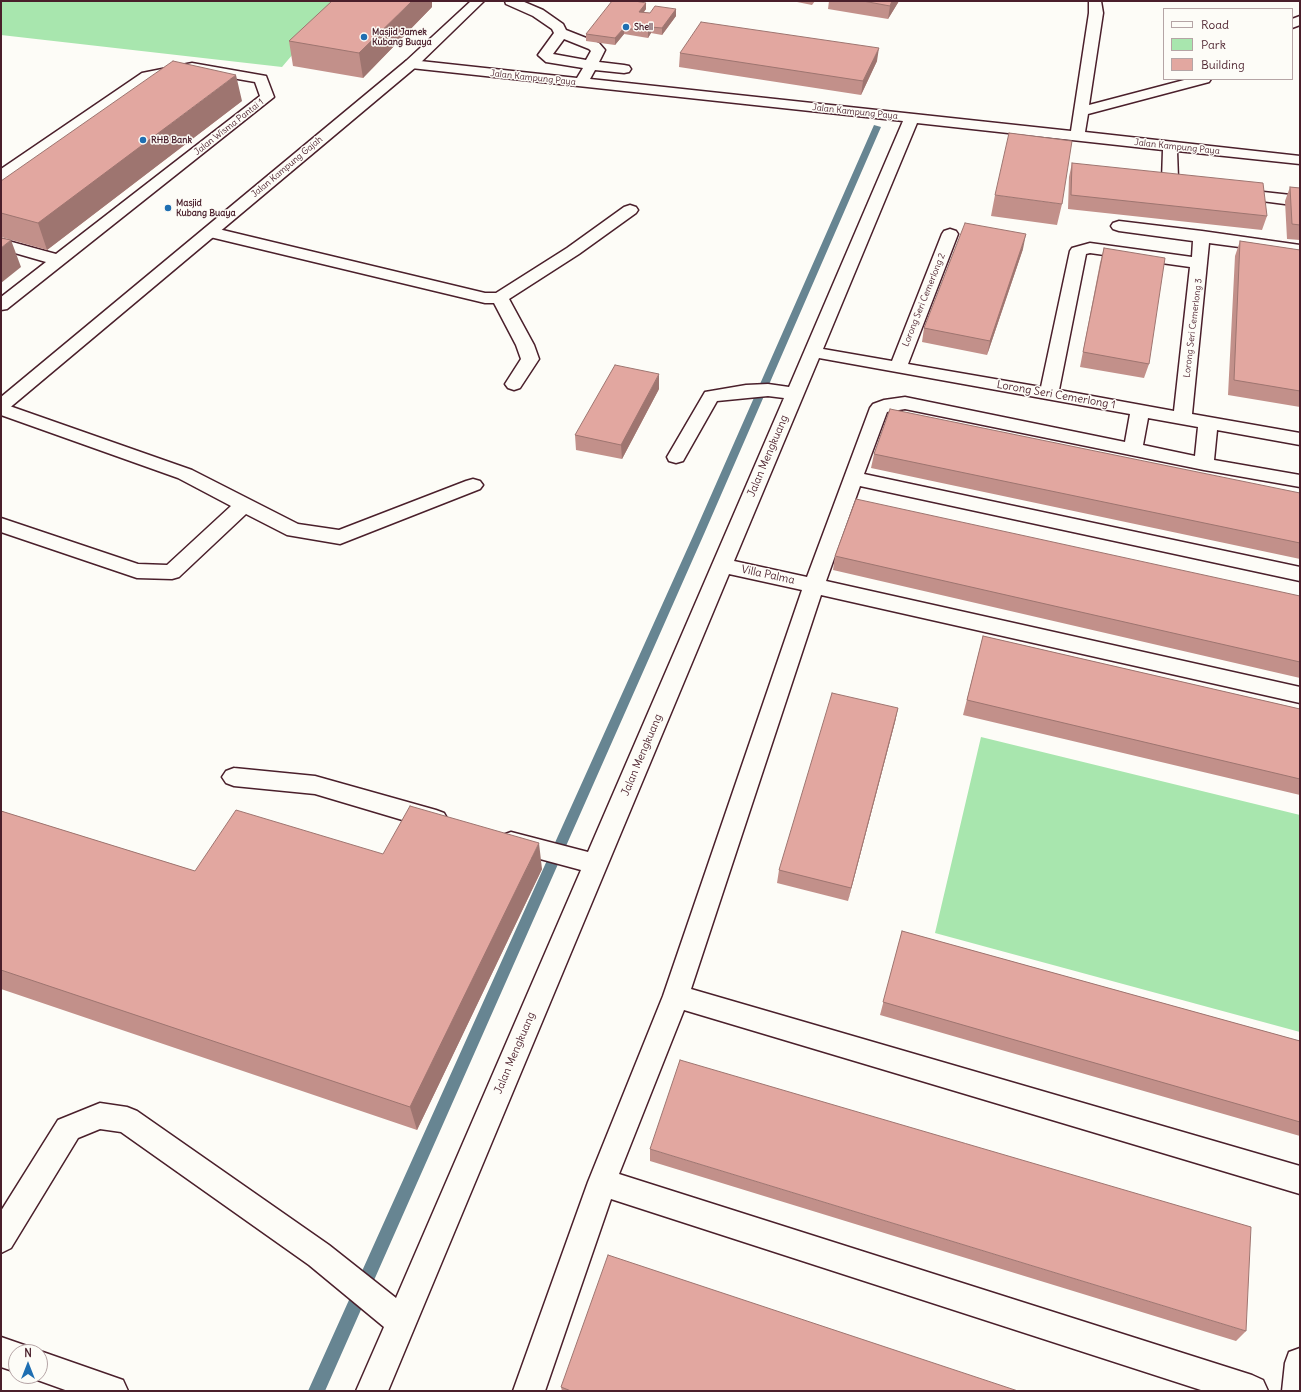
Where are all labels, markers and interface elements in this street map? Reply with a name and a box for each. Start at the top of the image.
legend [1163,8,1293,80]
text: Road [1201,17,1229,32]
marker: Shell [621,22,631,32]
place label: Shell [634,22,653,32]
place label: Masjid Jamek Kubang Buaya [372,27,432,48]
marker: Masjid Jamek Kubang Buaya [359,32,369,42]
text: Park [1201,37,1226,52]
text: Building [1201,57,1245,72]
street label: Jalan Kampung Paya [490,68,576,88]
street label: Jalan Wisma Pantai 1 [192,97,266,157]
street label: Jalan Kampung Paya [812,102,898,122]
street label: Jalan Kampung Gajah [249,134,325,200]
marker: RHB Bank [138,135,148,145]
place label: RHB Bank [151,135,192,145]
street label: Jalan Kampung Paya [1134,137,1220,157]
place label: Masjid Kubang Buaya [176,198,236,219]
marker: Masjid Kubang Buaya [163,203,173,213]
street label: Lorong Seri Cemerlong 2 [900,252,948,348]
street label: Lorong Seri Cemerlong 3 [1182,278,1204,378]
street label: Lorong Seri Cemerlong 1 [996,378,1116,412]
street label: Jalan Mengkuang [745,413,791,499]
street label: Villa Palma [740,563,796,587]
street label: Jalan Mengkuang [619,712,665,798]
street label: Jalan Mengkuang [492,1010,538,1096]
north arrow [8,1344,48,1384]
text: N [24,1346,32,1360]

